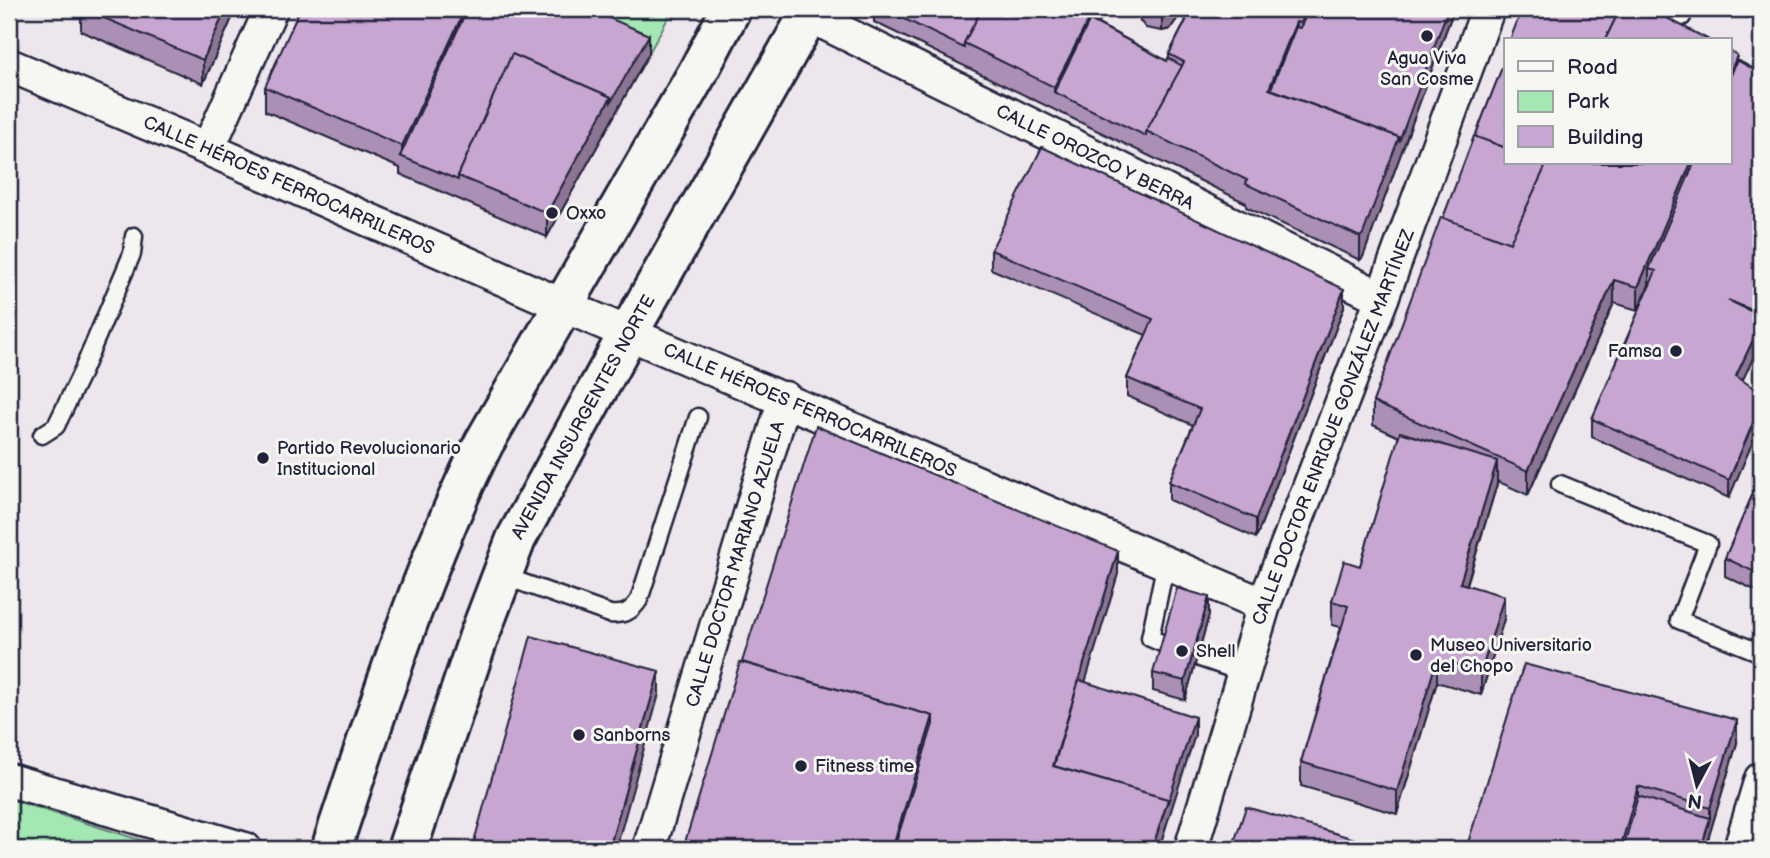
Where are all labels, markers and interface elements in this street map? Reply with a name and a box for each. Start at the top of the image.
marker: Agua Viva San Cosme [1419,28,1435,44]
legend [1504,38,1732,164]
place label: Agua Viva San Cosme [1380,48,1474,90]
text: Road [1567,55,1618,80]
text: Park [1567,89,1610,114]
street label: CALLE OROZCO Y BERRA [992,100,1197,215]
street label: CALLE HÉROES FERROCARRILEROS [140,110,438,259]
text: Building [1567,125,1643,150]
place label: Oxxo [566,203,606,224]
marker: Oxxo [544,205,560,221]
street label: CALLE DOCTOR ENRIQUE GONZÁLEZ MARTÍNEZ [1246,226,1419,628]
street label: AVENIDA INSURGENTES NORTE [507,291,660,543]
street label: CALLE HÉROES FERROCARRILEROS [660,337,960,482]
place label: Famsa [1608,341,1662,362]
marker: Famsa [1668,343,1684,359]
street label: CALLE DOCTOR MARIANO AZUELA [682,419,789,710]
place label: Partido Revolucionario Institucional [277,438,461,480]
marker: Partido Revolucionario Institucional [255,450,271,466]
place label: Museo Universitario del Chopo [1430,635,1592,677]
place label: Shell [1196,641,1236,662]
marker: Shell [1174,643,1190,659]
marker: Museo Universitario del Chopo [1408,647,1424,663]
place label: Sanborns [593,725,670,746]
marker: Sanborns [571,727,587,743]
north arrow [1662,750,1732,820]
place label: Fitness time [815,756,915,777]
marker: Fitness time [793,758,809,774]
text: N [1687,788,1704,813]

